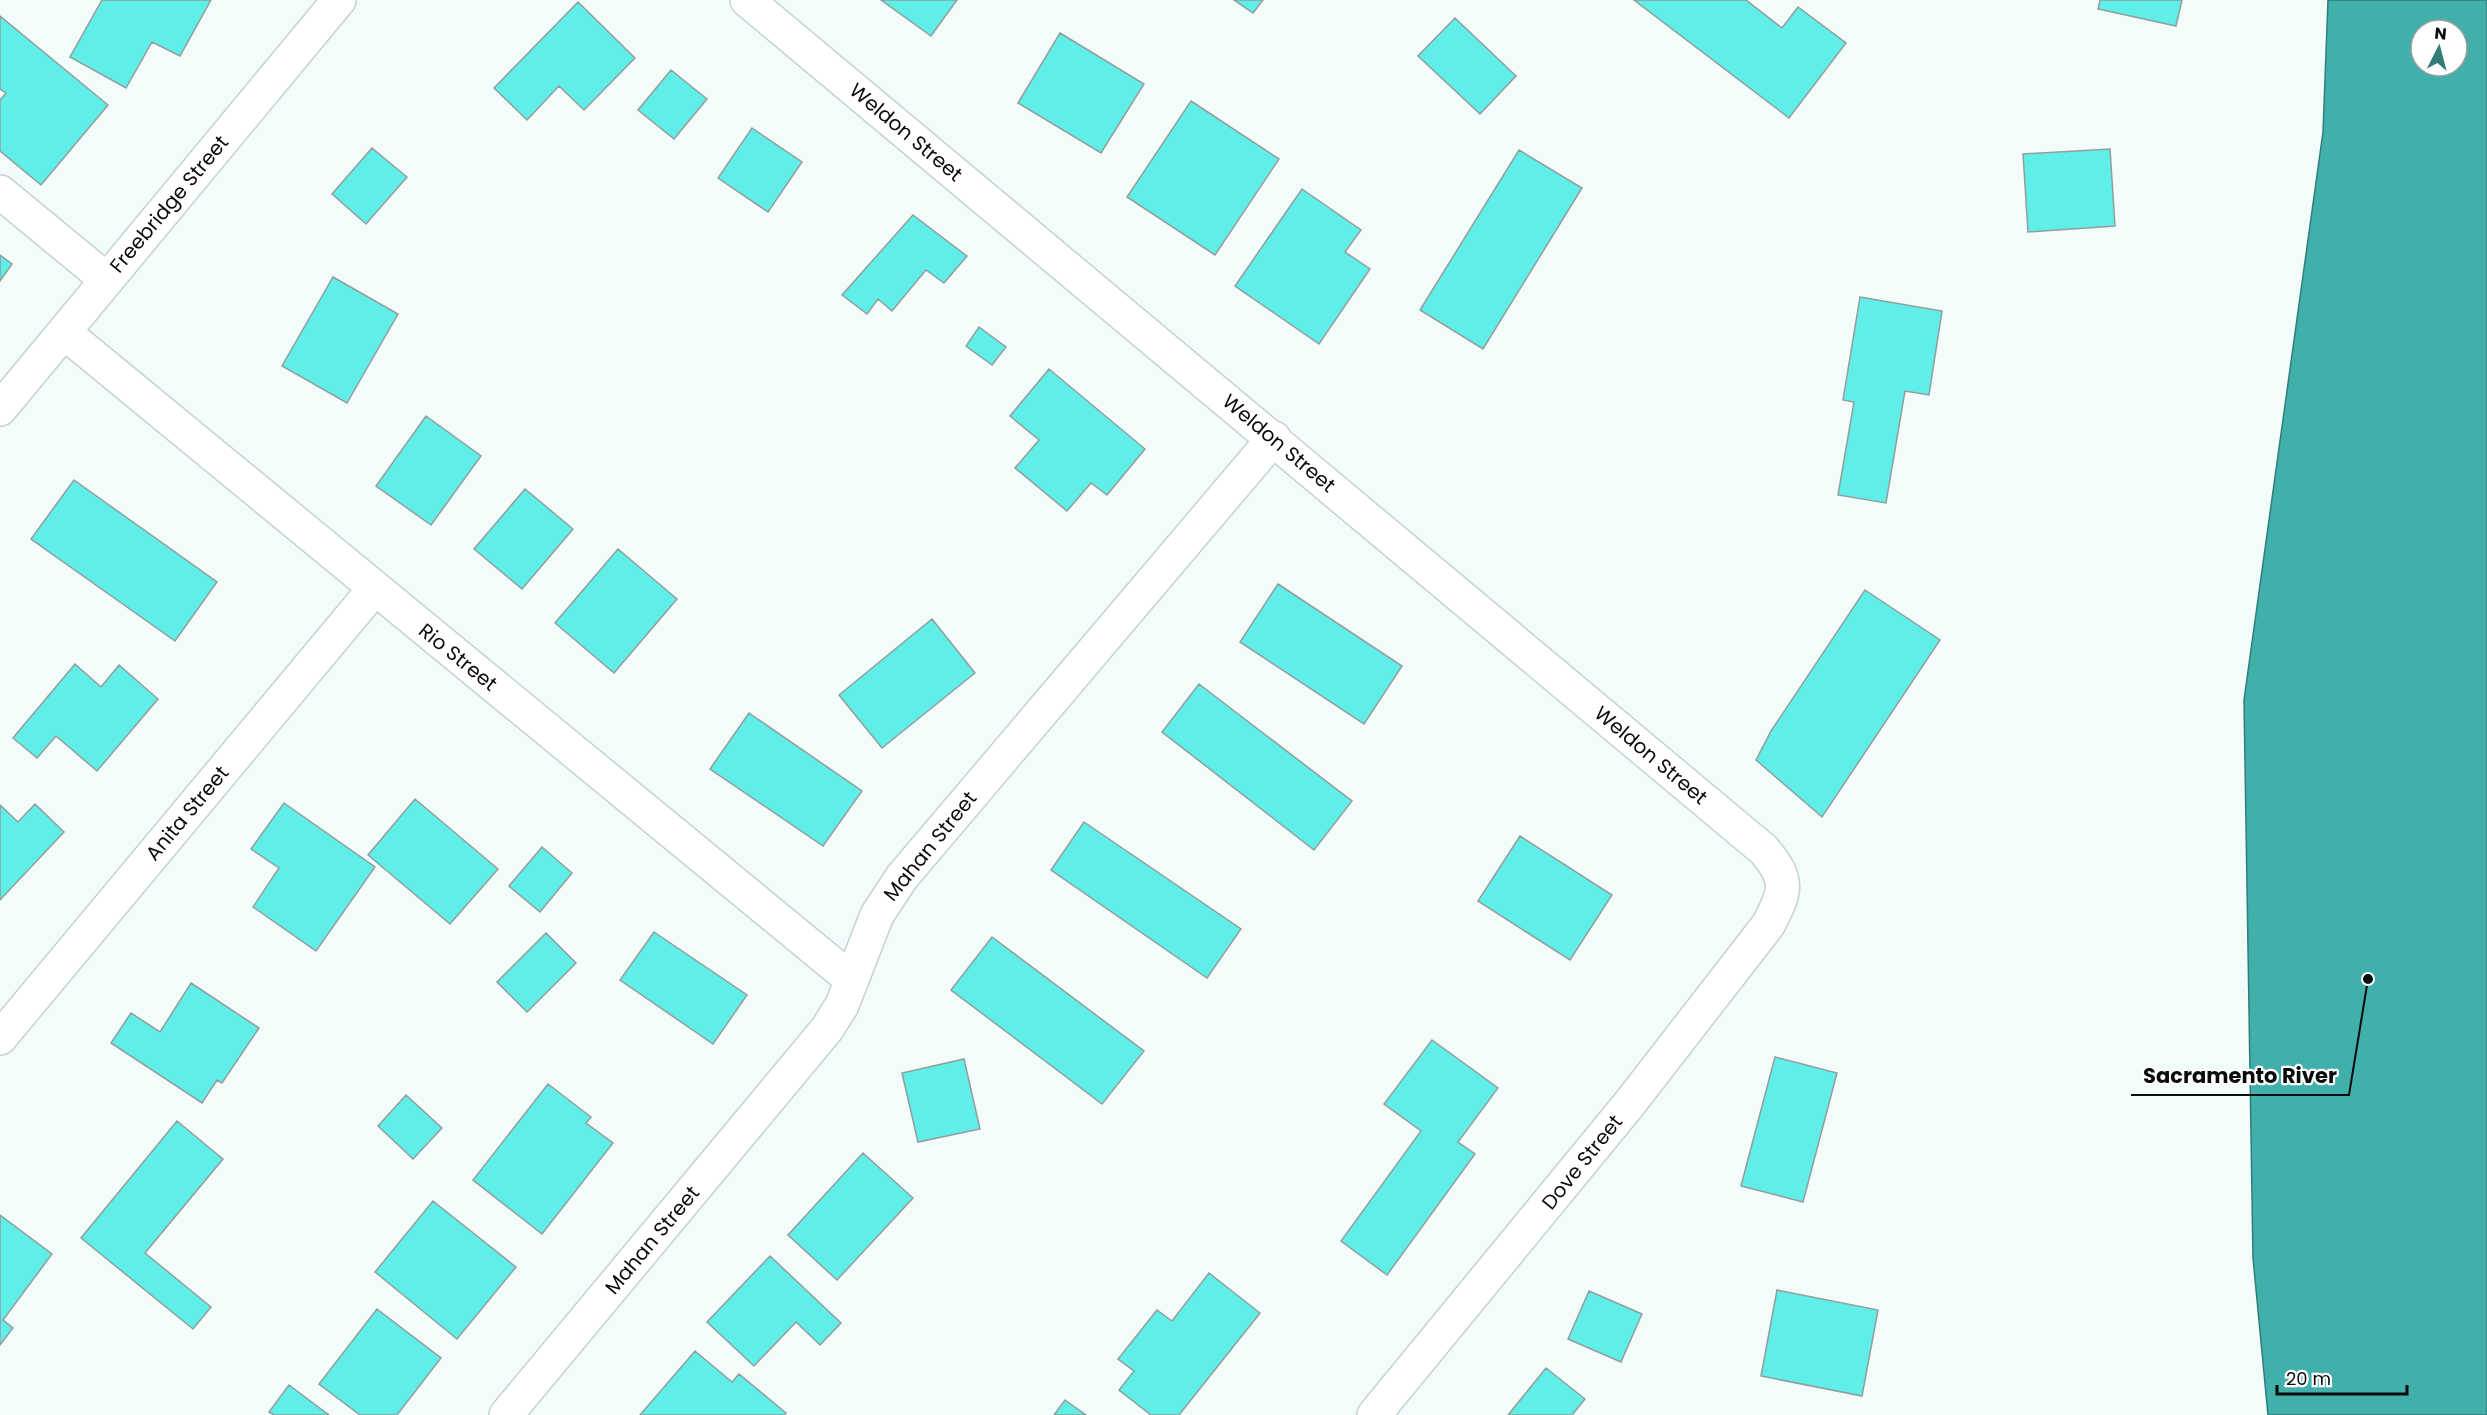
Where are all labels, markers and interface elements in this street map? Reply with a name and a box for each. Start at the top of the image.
north arrow [2409,18,2469,78]
text: N [2433,22,2448,46]
street label: Weldon Street [843,76,969,188]
street label: Freebridge Street [103,129,235,279]
street label: Weldon Street [1216,387,1342,499]
street label: Rio Street [413,617,503,697]
street label: Weldon Street [1588,699,1714,811]
street label: Anita Street [139,760,235,866]
street label: Mahan Street [877,785,983,907]
callout: Sacramento River [2131,1056,2349,1095]
text: Sacramento River [2143,1061,2337,1090]
street label: Dove Street [1535,1109,1629,1215]
street label: Mahan Street [598,1180,706,1300]
scale bar [2277,1358,2408,1396]
text: 20 m [2286,1366,2331,1391]

